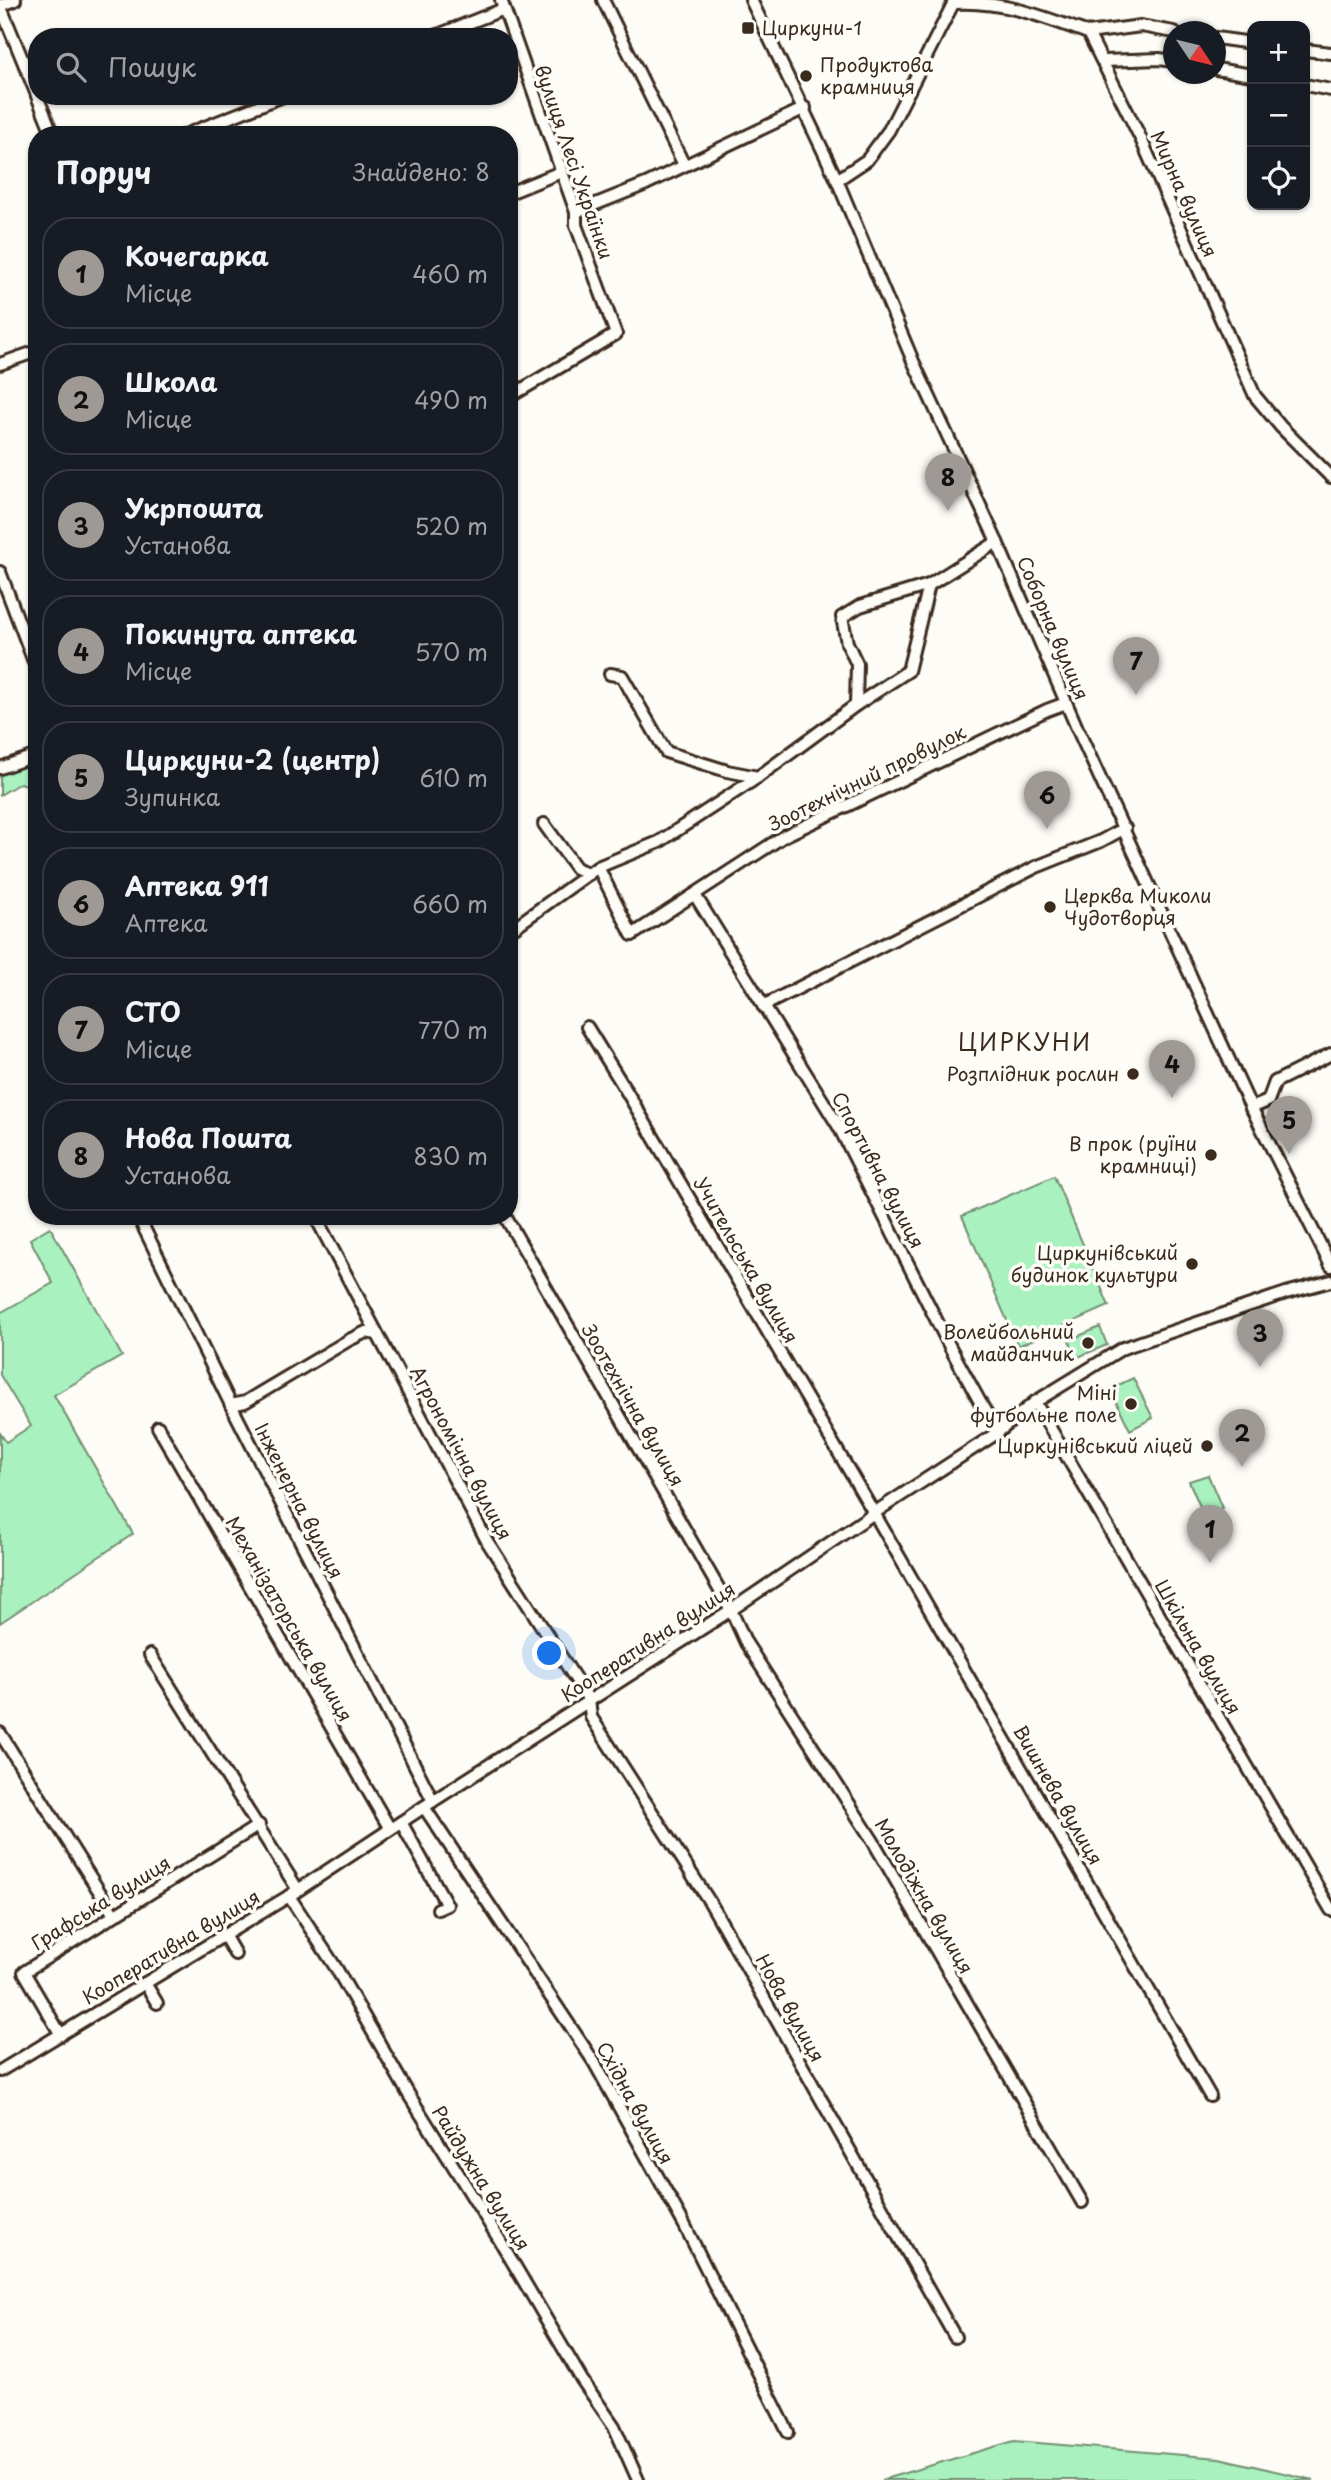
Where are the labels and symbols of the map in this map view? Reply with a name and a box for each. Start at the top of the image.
place label: Циркуни-1 [762,13,862,41]
marker: Циркуни-1 [740,20,756,36]
north arrow [1163,21,1226,84]
place label: Продуктова крамниця [820,50,933,100]
street label: вулиця Лесі Українки [529,61,621,262]
marker: Продуктова крамниця [798,68,814,84]
street label: Мирна вулиця [1144,126,1225,261]
pin: 8 [925,453,971,511]
street label: Соборна вулиця [1011,552,1097,704]
pin: 7 [1113,637,1159,695]
street label: Зоотехнічний провулок [762,717,971,838]
pin: 6 [1024,771,1070,829]
place label: Церква Миколи Чудотворця [1064,881,1212,931]
marker: Церква Миколи Чудотворця [1042,899,1058,915]
district label: ЦИРКУНИ [958,1024,1092,1059]
pin: 4 [1149,1040,1195,1098]
place label: Розплідник рослин [947,1059,1119,1087]
marker: Розплідник рослин [1125,1066,1141,1082]
street label: Спортивна вулиця [826,1086,932,1253]
pin: 5 [1266,1096,1312,1154]
place label: В прок (руїни крамниці) [1069,1129,1197,1179]
marker: В прок (руїни крамниці) [1203,1147,1219,1163]
street label: Учительська вулиця [688,1171,806,1348]
place label: Циркунівський будинок культури [1011,1238,1178,1288]
marker: Циркунівський будинок культури [1184,1256,1200,1272]
pin: 3 [1237,1309,1283,1367]
street label: Зоотехнічна вулиця [575,1317,692,1491]
place label: Волейбольний майданчик [943,1317,1075,1367]
marker: Волейбольний майданчик [1080,1335,1096,1351]
street label: Агрономічна вулиця [404,1361,520,1545]
place label: Міні футбольне поле [970,1378,1117,1428]
marker: Міні футбольне поле [1123,1396,1139,1412]
pin: 2 [1219,1409,1265,1467]
street label: Інженерна вулиця [249,1418,351,1583]
place label: Циркунівський ліцей [998,1431,1193,1459]
marker: Циркунівський ліцей [1199,1438,1215,1454]
pin: 1 [1187,1505,1233,1563]
street label: Механізаторська вулиця [219,1511,360,1726]
street label: Кооперативна вулиця [555,1574,740,1708]
street label: Шкільна вулиця [1149,1574,1249,1719]
your location [532,1636,566,1670]
street label: Вишнева вулиця [1007,1719,1110,1870]
street label: Молодіжна вулиця [869,1812,981,1979]
street label: Графська вулиця [25,1848,176,1956]
street label: Кооперативна вулиця [76,1882,265,2010]
street label: Нова вулиця [750,1948,832,2067]
street label: Східна вулиця [591,2036,681,2169]
street label: Райдужна вулиця [426,2100,538,2255]

